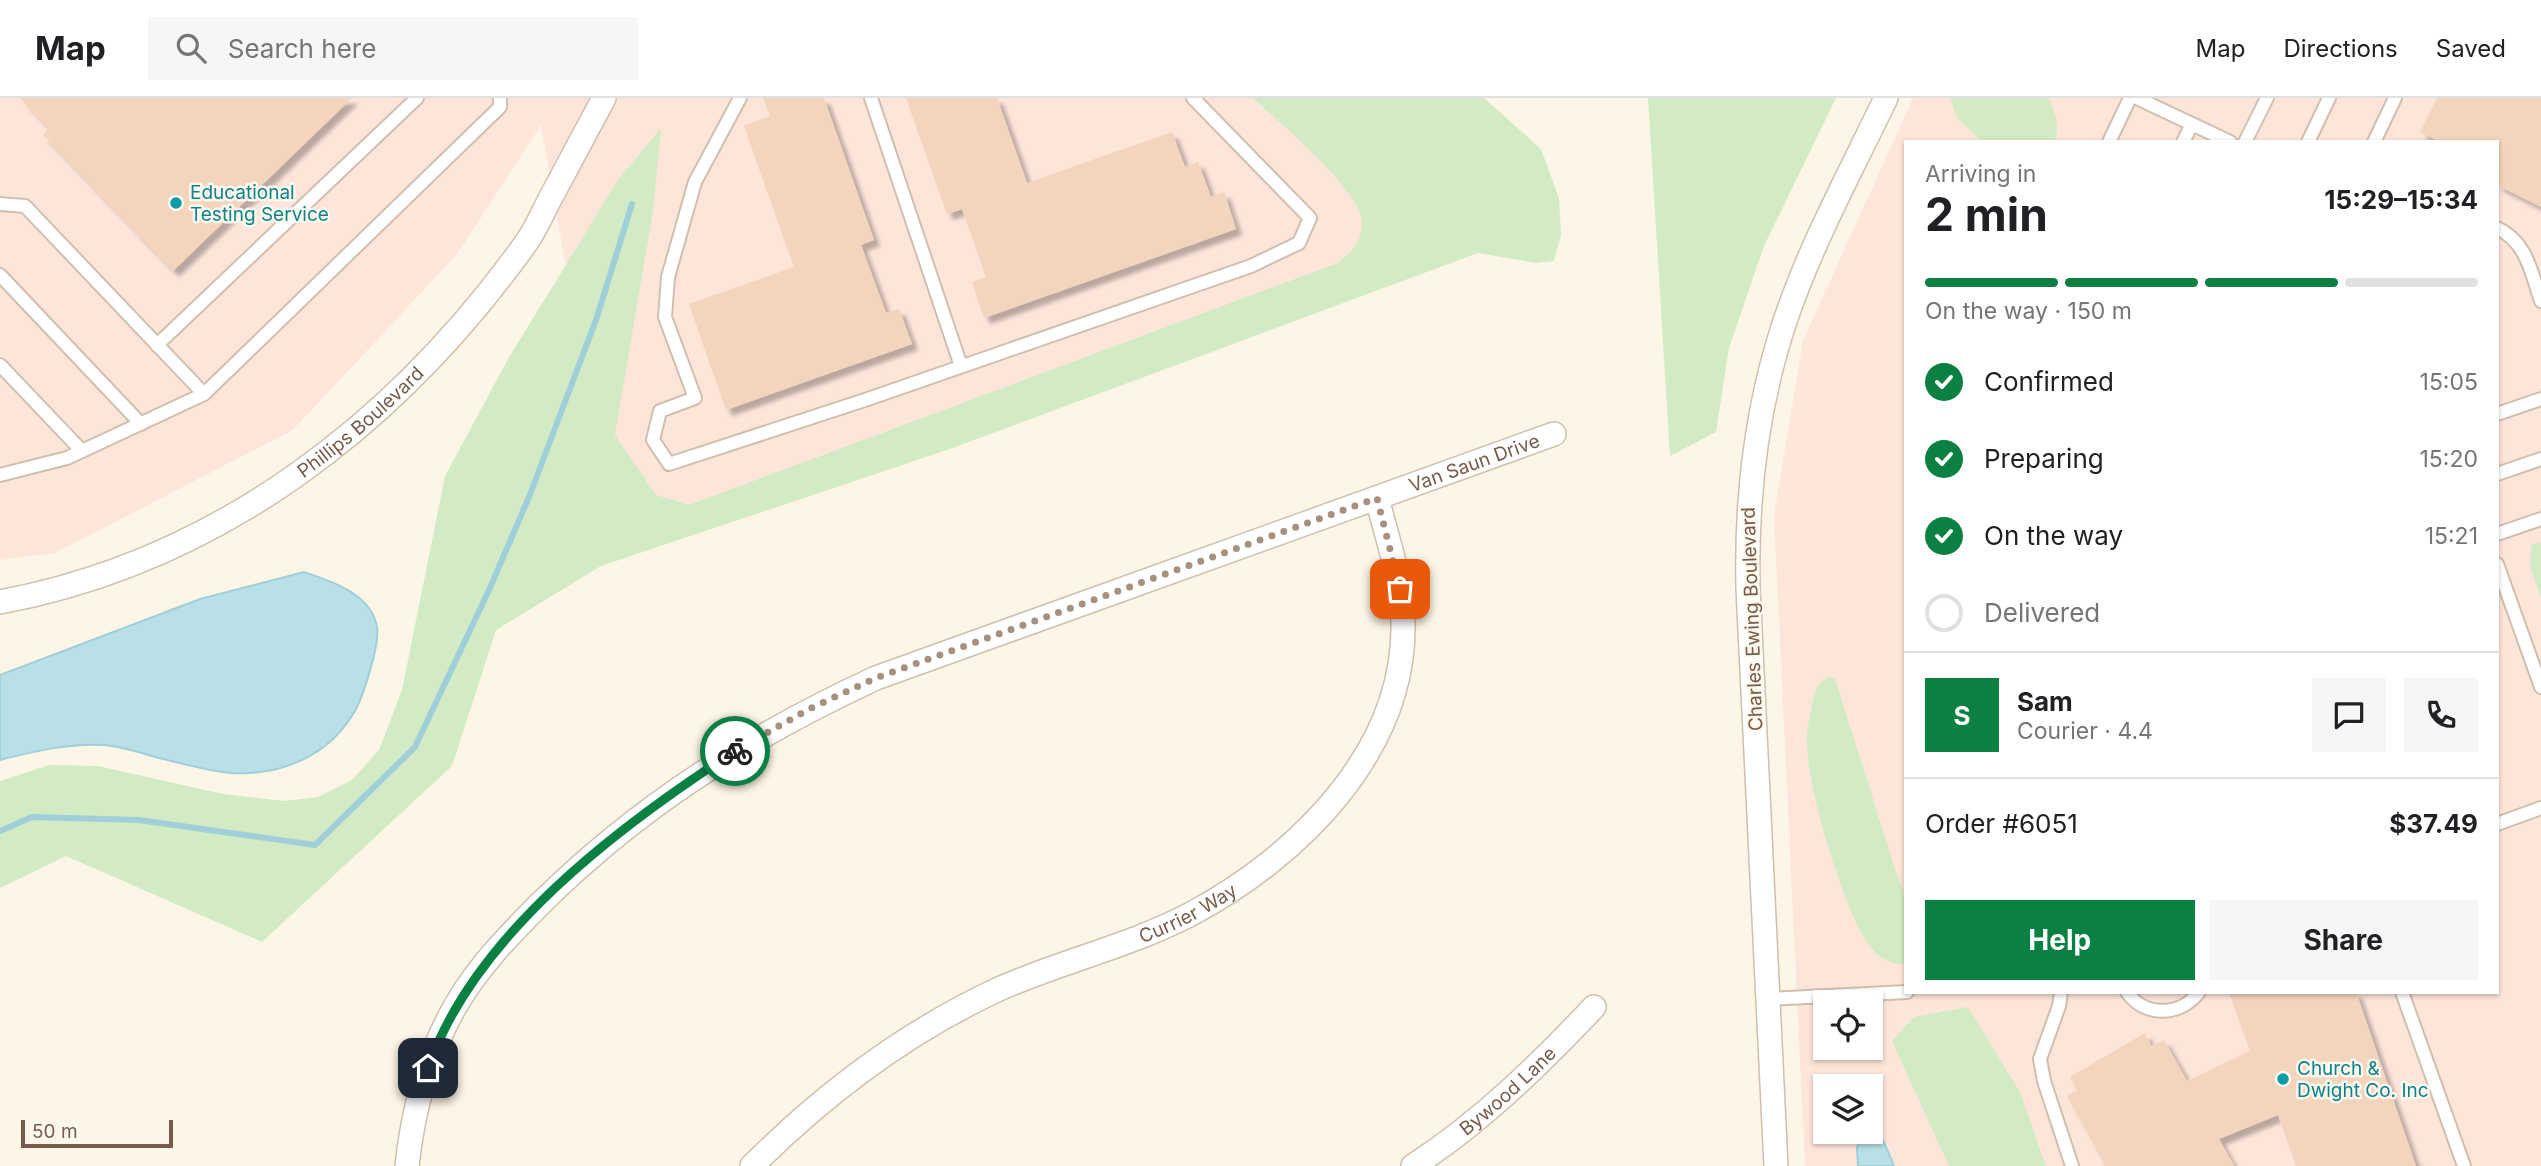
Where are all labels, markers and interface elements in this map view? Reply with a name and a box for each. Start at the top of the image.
search box [148,17,638,80]
text: Map [35,28,106,68]
icon: search [172,29,210,67]
text: Search here [228,33,376,64]
text: Map [2196,34,2245,63]
text: Directions [2283,34,2398,63]
text: Saved [2436,34,2506,63]
text: Arriving in [1925,160,2036,188]
place label: Educational Testing Service [190,181,329,226]
text: 15:29–15:34 [2324,184,2478,215]
text: 2 min [1925,186,2048,242]
marker: Educational Testing Service [168,195,184,211]
text: On the way · 150 m [1925,297,2132,325]
street label: Phillips Boulevard [293,362,428,482]
icon: check [1925,363,1963,401]
text: Confirmed [1984,366,2114,397]
text: 15:05 [2420,368,2478,396]
street label: Van Saun Drive [1406,429,1543,497]
icon: check [1925,440,1963,478]
text: Preparing [1984,443,2104,474]
text: 15:20 [2420,445,2478,473]
street label: Charles Ewing Boulevard [1737,507,1767,731]
icon: check [1925,517,1963,555]
text: On the way [1984,520,2123,551]
text: 15:21 [2425,522,2478,550]
pin [1370,559,1430,619]
icon: bag [1381,570,1419,608]
text: Delivered [1984,597,2100,628]
button: chat [2312,678,2386,752]
button: phone [2404,678,2478,752]
text: Sam [2017,686,2073,717]
text: S [1953,700,1971,731]
courier [700,716,770,786]
text: Courier · 4.4 [2017,717,2153,745]
icon: bike [716,732,754,770]
text: Order #6051 [1925,808,2078,839]
text: $37.49 [2389,808,2478,839]
street label: Currier Way [1135,878,1241,948]
button: Help [1925,900,2195,980]
button: Share [2209,900,2478,980]
map controls [1813,990,1883,1144]
button: locate [1813,990,1883,1060]
pin [398,1038,458,1098]
street label: Bywood Lane [1455,1042,1561,1140]
icon: home [409,1049,447,1087]
place label: Church & Dwight Co. Inc [2297,1057,2429,1102]
marker: Church & Dwight Co. Inc [2275,1071,2291,1087]
button: layers [1813,1074,1883,1144]
scale bar [21,1117,173,1149]
text: 50 m [32,1120,78,1143]

